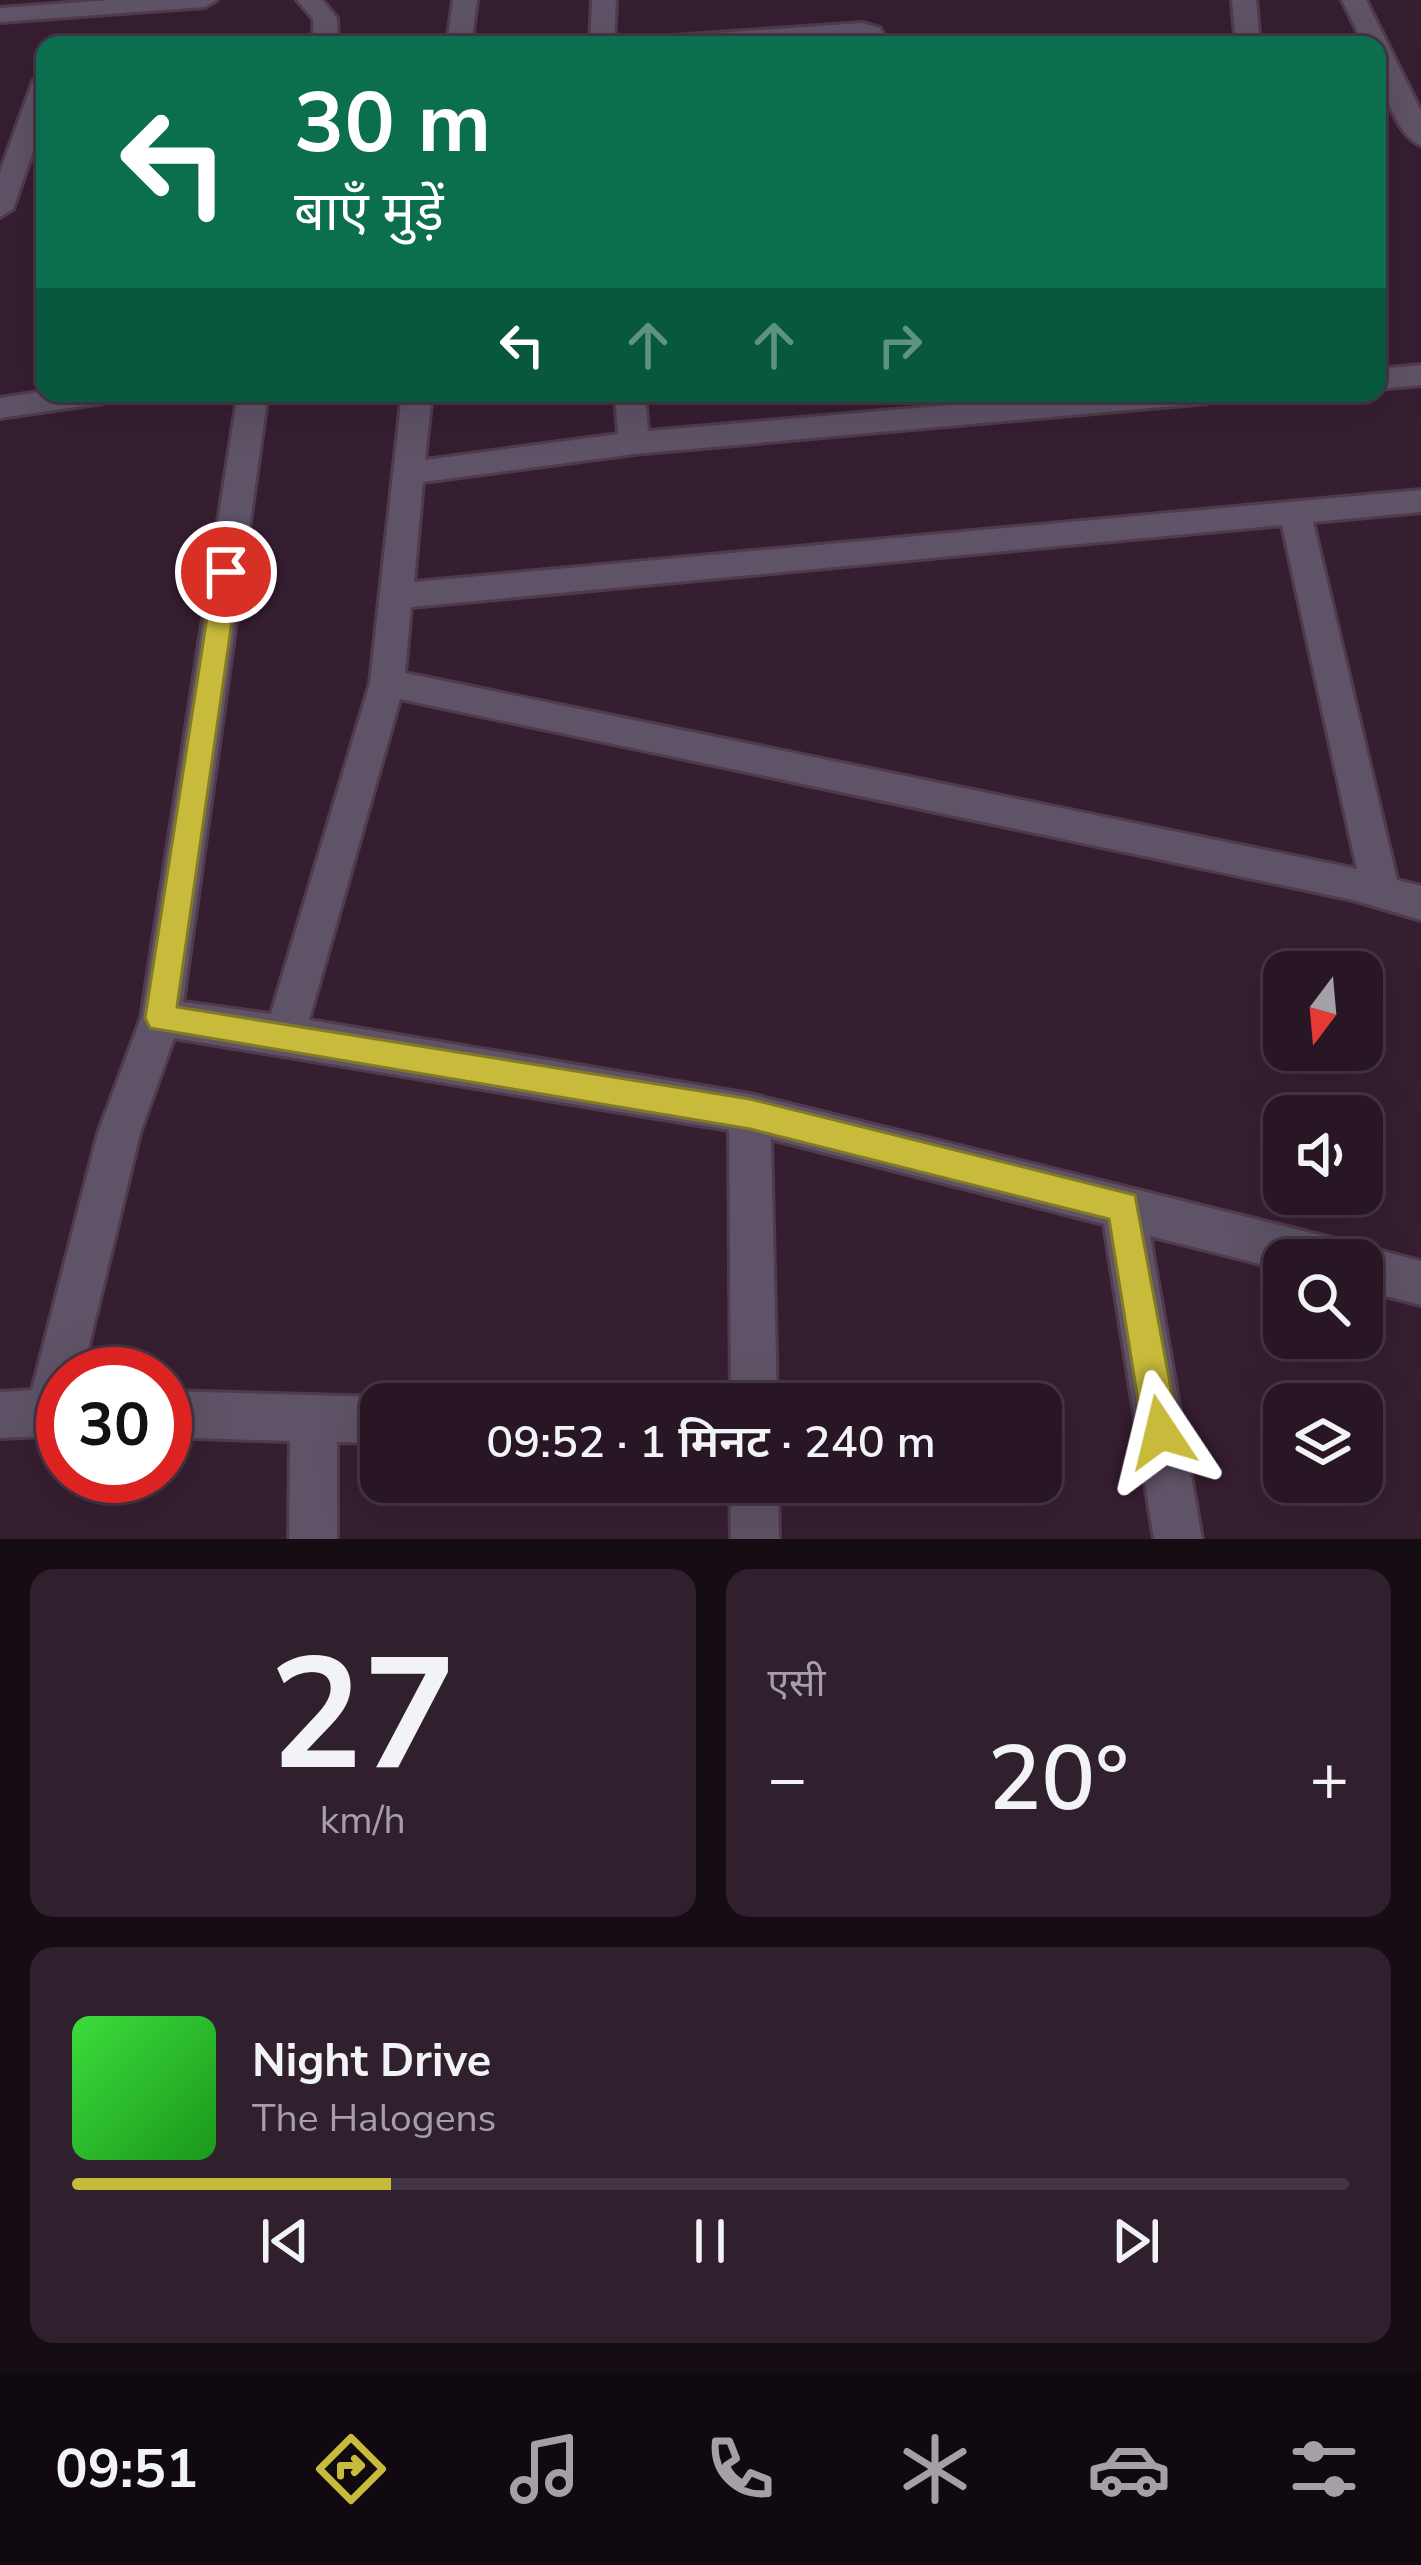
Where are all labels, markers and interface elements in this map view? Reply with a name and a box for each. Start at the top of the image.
text: 30 m [294,66,491,181]
icon: left [96,84,252,240]
text: बाएँ मुड़ें [294,175,444,249]
icon: left [489,312,555,378]
icon: ahead [615,312,681,378]
icon: ahead [741,312,807,378]
icon: right [867,312,933,378]
pin [175,521,277,623]
icon: arrive [193,539,259,605]
north arrow [1263,951,1383,1071]
map controls [1263,951,1383,1503]
button: sound [1263,1095,1383,1215]
button: search [1263,1239,1383,1359]
speed limit sign: 30 [36,1347,192,1503]
position arrow [1098,1369,1224,1495]
button: layers [1263,1383,1383,1503]
text: 09:52 · 1 मिनट · 240 m [486,1412,936,1473]
text: 27 [269,1609,456,1822]
text: एसी [768,1657,826,1710]
text: 20° [987,1718,1129,1841]
text: − [768,1734,807,1824]
text: + [1309,1734,1349,1824]
text: km/h [320,1794,406,1847]
text: Night Drive [252,2031,491,2092]
text: The Halogens [252,2092,496,2145]
icon: previous [252,2208,318,2274]
icon: pause [677,2208,743,2274]
icon: next [1103,2208,1169,2274]
icon: directions [309,2427,393,2511]
icon: music [503,2427,587,2511]
icon: phone [698,2427,782,2511]
icon: climate [893,2427,977,2511]
icon: car [1087,2427,1171,2511]
icon: filters [1282,2427,1366,2511]
text: 09:51 [55,2432,198,2506]

